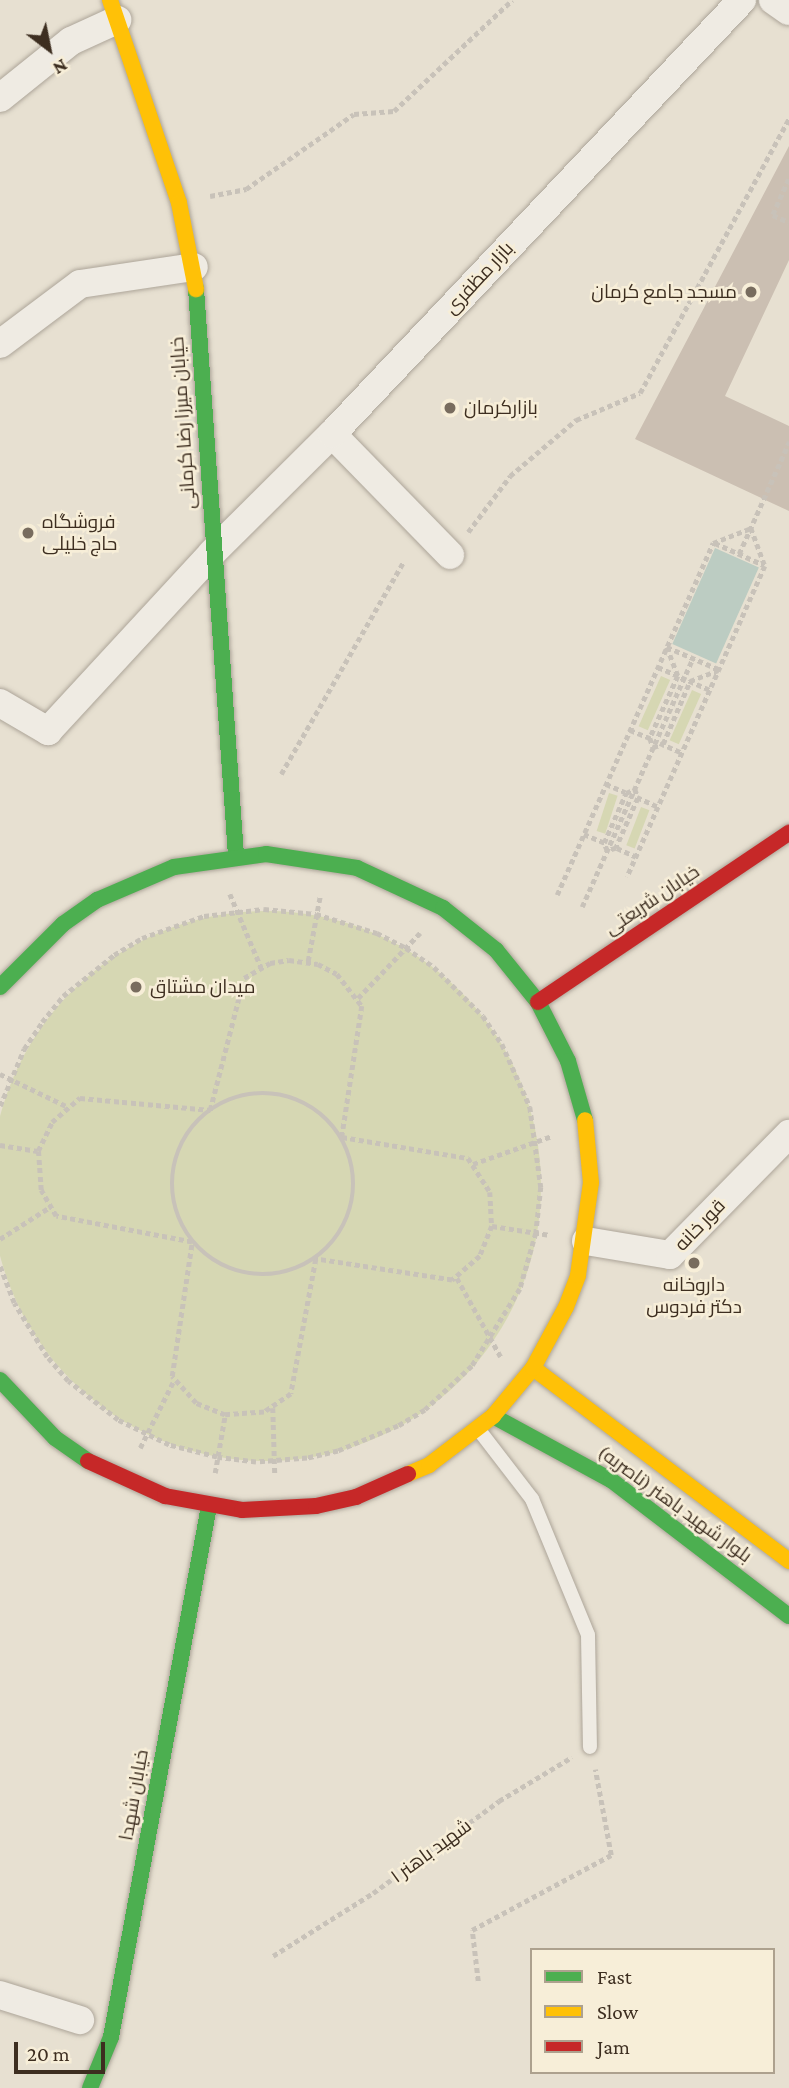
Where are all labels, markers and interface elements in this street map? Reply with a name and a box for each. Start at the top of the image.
north arrow [14,14,84,84]
text: N [49,55,71,80]
street label: بازار مظفری [440,237,518,319]
place label: مسجد جامع کرمان [591,281,737,303]
marker: مسجد جامع کرمان [743,284,759,300]
street label: خیابان میرزا رضا کرمانی [166,336,200,510]
place label: بازارکرمان [464,397,538,419]
marker: بازارکرمان [442,400,458,416]
place label: فروشگاه حاج خلیلی [42,511,117,555]
marker: فروشگاه حاج خلیلی [20,525,36,541]
street label: خیابان شریعتی [600,860,704,940]
place label: ميدان مشتاق [150,976,255,998]
marker: ميدان مشتاق [128,979,144,995]
street label: قور خانه [670,1194,730,1256]
marker: داروخانه دکتر فردوس [686,1255,702,1271]
place label: داروخانه دکتر فردوس [646,1274,742,1318]
street label: بلوار شهید باهنر (ناصریه) [594,1441,756,1567]
street label: خیابان شهدا [115,1748,153,1842]
street label: شهید باهنر ۱ [386,1814,476,1888]
legend [530,1948,775,2074]
text: Fast [597,1965,632,1989]
text: Slow [597,2000,638,2024]
scale bar [18,2028,108,2072]
text: Jam [597,2035,630,2059]
text: 20 m [27,2042,70,2066]

